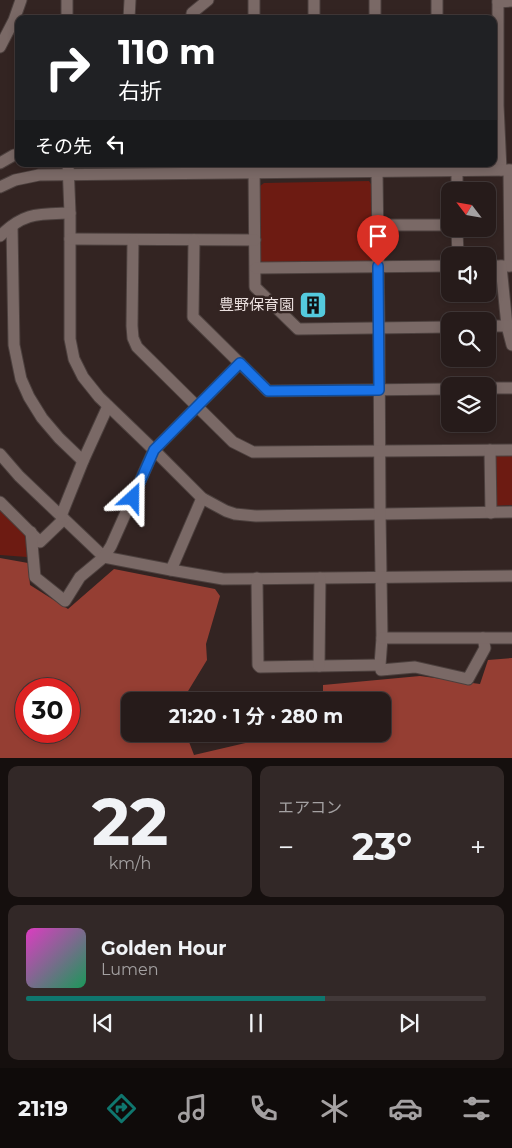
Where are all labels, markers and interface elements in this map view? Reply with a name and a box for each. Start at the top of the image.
text: 110 m [118,30,216,73]
icon: right [35,35,100,100]
text: 右折 [118,78,162,105]
icon: left [102,130,130,158]
text: その先 [35,135,92,158]
north arrow [441,182,496,238]
map controls [441,182,496,432]
pin [357,215,399,266]
icon: arrive [364,222,392,250]
button: sound [441,247,496,302]
building icon: 豊野保育園 [298,290,328,320]
place label: 豊野保育園 [219,295,294,314]
button: search [441,312,496,367]
button: layers [441,377,496,432]
position arrow [106,471,158,523]
speed limit sign: 30 [15,678,80,743]
text: 21:20 · 1 分 · 280 m [169,705,343,728]
text: 22 [92,782,168,861]
text: エアコン [278,798,342,817]
text: 23° [352,823,412,870]
text: − [278,830,294,864]
text: + [470,830,486,864]
text: km/h [109,854,151,873]
text: Golden Hour [101,937,227,960]
text: Lumen [101,960,159,979]
icon: previous [89,1009,117,1037]
icon: pause [242,1009,270,1037]
icon: next [395,1009,423,1037]
icon: directions [104,1091,139,1126]
icon: music [175,1091,210,1126]
icon: phone [246,1091,281,1126]
icon: climate [317,1091,352,1126]
icon: car [388,1091,423,1126]
icon: filters [459,1091,494,1126]
text: 21:19 [18,1095,68,1122]

